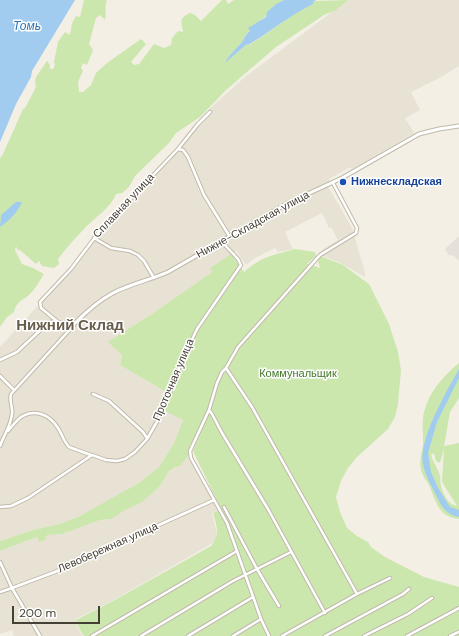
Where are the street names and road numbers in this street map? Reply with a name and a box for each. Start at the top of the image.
street label: Сплавная улица [91,171,157,241]
street label: Нижне-Складская улица [194,188,312,262]
street label: Проточная улица [151,337,197,423]
street label: Левобережная улица [56,520,160,576]

